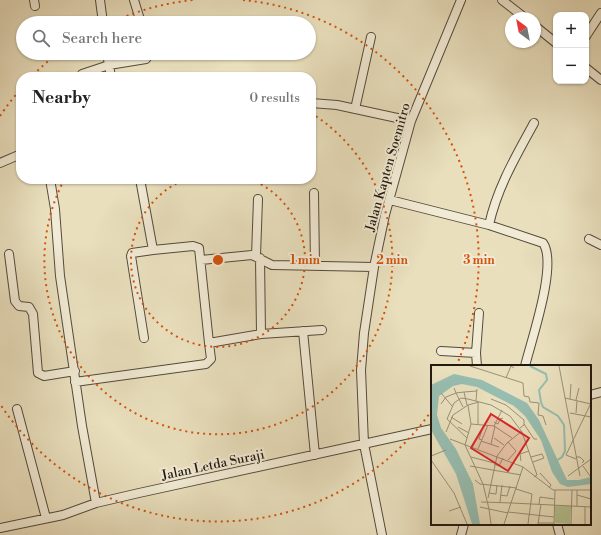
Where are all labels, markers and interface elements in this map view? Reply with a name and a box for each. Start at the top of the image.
north arrow [505,12,541,48]
map controls [553,12,589,84]
button: + [553,12,589,48]
search box [16,16,316,60]
icon: search [30,27,52,49]
text: Search here [62,29,142,48]
button: − [553,48,589,84]
text: Nearby [32,87,91,109]
text: 0 results [249,90,300,106]
street label: Jalan Kapten Soemitro [362,101,414,234]
centre of rings [211,253,225,267]
text: 1 min [290,253,321,268]
text: 2 min [376,253,408,268]
text: 3 min [463,253,495,268]
inset map [431,365,591,525]
street label: Jalan Letda Suraji [159,446,266,484]

